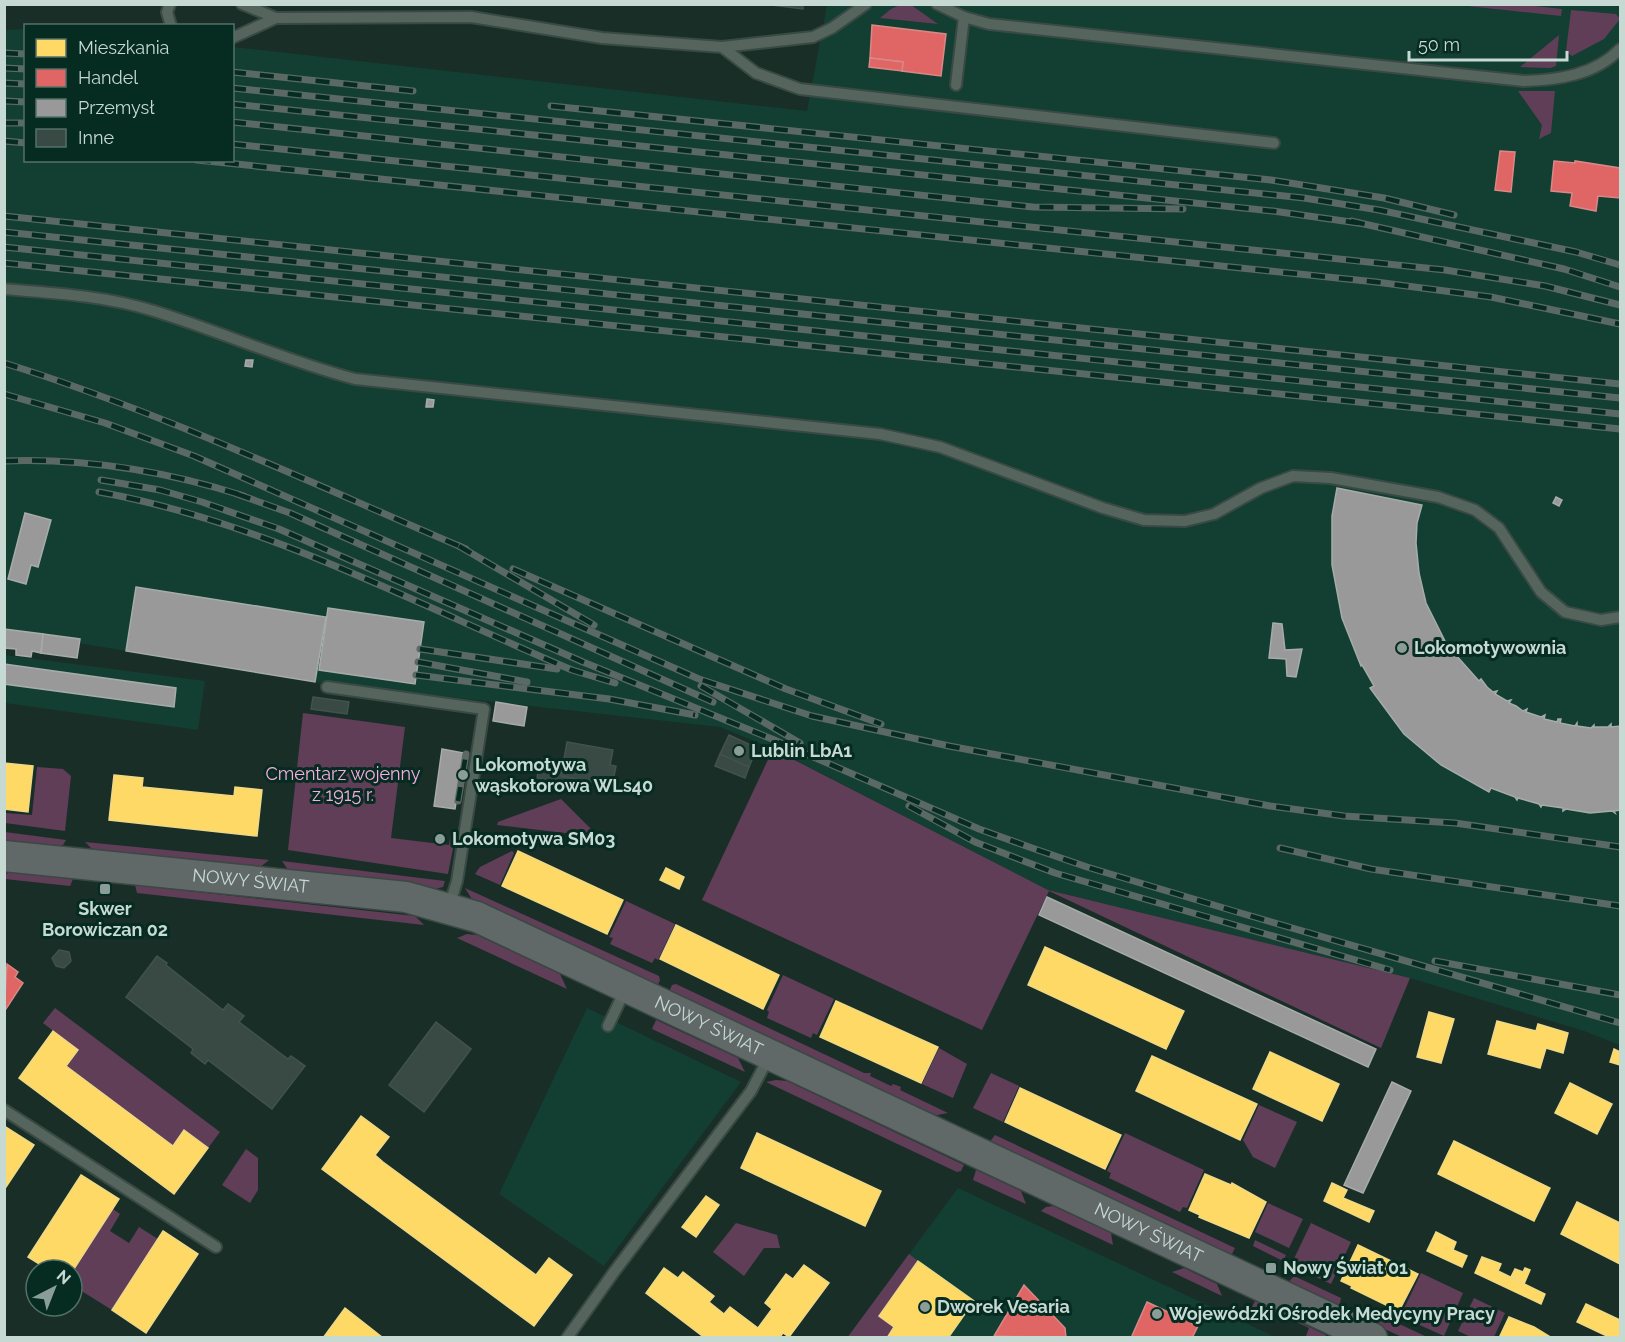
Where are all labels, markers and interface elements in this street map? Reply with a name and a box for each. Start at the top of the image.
legend [24,24,234,162]
scale bar [1409,24,1566,62]
text: 50 m [1418,34,1460,55]
text: Mieszkania [78,37,169,58]
text: Handel [78,67,138,88]
text: Przemysł [78,97,155,118]
text: Inne [78,127,114,148]
place label: Lokomotywownia [1414,637,1566,658]
marker: Lokomotywownia [1395,641,1409,655]
place label: Lublin LbA1 [751,740,852,761]
marker: Lublin LbA1 [732,744,746,758]
place label: Lokomotywa wąskotorowa WLs40 [475,754,653,796]
park label: Cmentarz wojenny z 1915 r. [265,763,421,805]
marker: Lokomotywa wąskotorowa WLs40 [456,768,470,782]
place label: Lokomotywa SM03 [452,828,615,849]
marker: Lokomotywa SM03 [433,832,447,846]
street label: NOWY ŚWIAT [191,864,310,897]
marker: Skwer Borowiczan 02 [98,882,112,896]
place label: Skwer Borowiczan 02 [42,898,168,940]
street label: NOWY ŚWIAT [651,991,767,1060]
street label: NOWY ŚWIAT [1091,1198,1206,1267]
place label: Nowy Świat 01 [1283,1256,1408,1278]
north arrow [24,1258,84,1318]
marker: Nowy Świat 01 [1264,1261,1278,1275]
text: N [53,1266,75,1288]
place label: Dworek Vesaria [937,1296,1070,1317]
marker: Dworek Vesaria [918,1300,932,1314]
place label: Wojewódzki Ośrodek Medycyny Pracy [1169,1303,1495,1324]
marker: Wojewódzki Ośrodek Medycyny Pracy [1150,1307,1164,1321]

